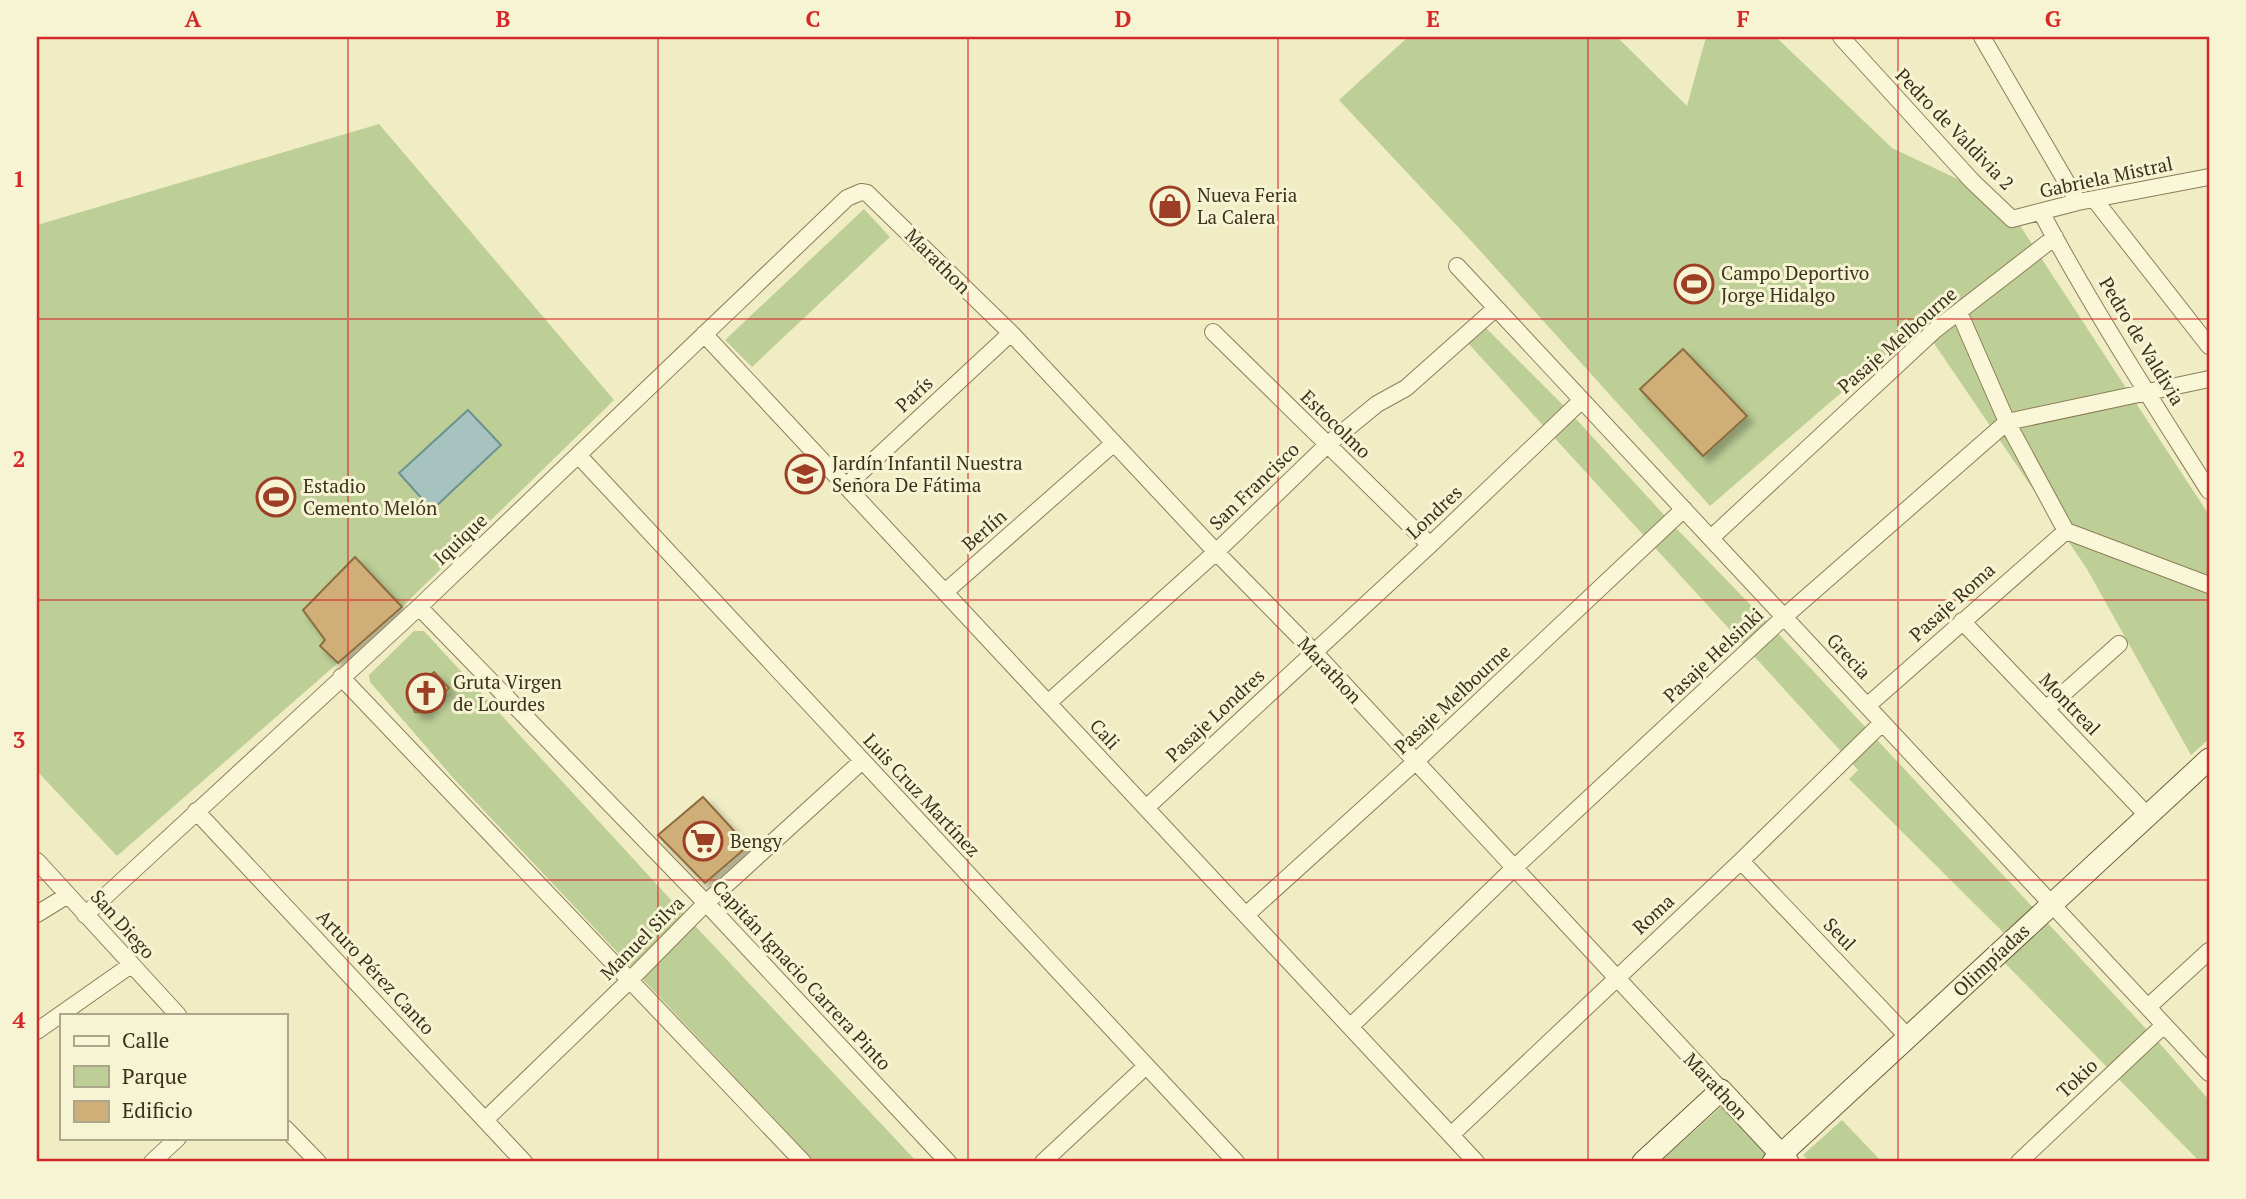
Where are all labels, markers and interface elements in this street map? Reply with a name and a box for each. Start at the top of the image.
text: A [185,3,202,34]
text: B [496,3,511,34]
text: C [806,3,821,34]
text: D [1115,3,1132,34]
text: E [1426,3,1440,34]
text: F [1736,3,1750,34]
text: G [2045,3,2062,34]
street label: Pedro de Valdivia 2 [1891,62,2020,195]
street label: Gabriela Mistral [2037,150,2175,203]
text: 1 [13,163,26,194]
place label: Nueva Feria La Calera [1197,182,1298,229]
shop icon: Nueva Feria La Calera [1149,185,1191,227]
street label: Marathon [900,222,977,299]
place label: Campo Deportivo Jorge Hidalgo [1721,260,1869,307]
sports icon: Campo Deportivo Jorge Hidalgo [1673,263,1715,305]
street label: Pedro de Valdivia [2094,272,2191,410]
street label: Pasaje Melbourne [1832,281,1961,398]
street label: París [890,370,938,417]
street label: Estocolmo [1296,384,1377,463]
street label: San Francisco [1203,436,1304,535]
text: 2 [13,443,26,474]
place label: Jardín Infantil Nuestra Señora De Fátima [832,450,1023,497]
school or university icon: Jardín Infantil Nuestra Señora De Fátima [784,453,826,495]
place label: Estadio Cemento Melón [303,473,437,520]
sports icon: Estadio Cemento Melón [255,476,297,518]
street label: Londres [1400,479,1467,544]
street label: Berlín [956,503,1011,556]
street label: Iquique [428,507,492,570]
street label: Pasaje Roma [1904,556,2000,647]
street label: Pasaje Helsinki [1657,602,1768,708]
street label: Grecia [1822,627,1877,684]
street label: Marathon [1293,631,1368,709]
street label: Pasaje Melbourne [1388,638,1515,759]
street label: Pasaje Londres [1160,662,1269,767]
street label: Montreal [2034,667,2106,740]
place label: Gruta Virgen de Lourdes [453,669,562,716]
church icon: Gruta Virgen de Lourdes [405,672,447,714]
street label: Cali [1085,713,1126,754]
text: 3 [13,724,26,755]
street label: Luis Cruz Martínez [859,728,986,862]
supermarket icon: Bengy [682,820,724,862]
place label: Bengy [730,828,783,853]
street label: Capitán Ignacio Carrera Pinto [707,874,897,1075]
street label: San Diego [86,884,161,964]
street label: Roma [1626,888,1679,939]
street label: Manuel Silva [594,890,689,985]
street label: Arturo Pérez Canto [312,904,441,1039]
street label: Seul [1819,912,1862,955]
street label: Olimpíadas [1947,918,2034,1002]
text: 4 [13,1004,26,1035]
legend [60,1014,287,1140]
text: Calle [122,1026,169,1054]
street label: Marathon [1679,1047,1754,1125]
street label: Tokio [2051,1052,2102,1103]
text: Parque [122,1062,187,1090]
text: Edificio [122,1096,193,1124]

